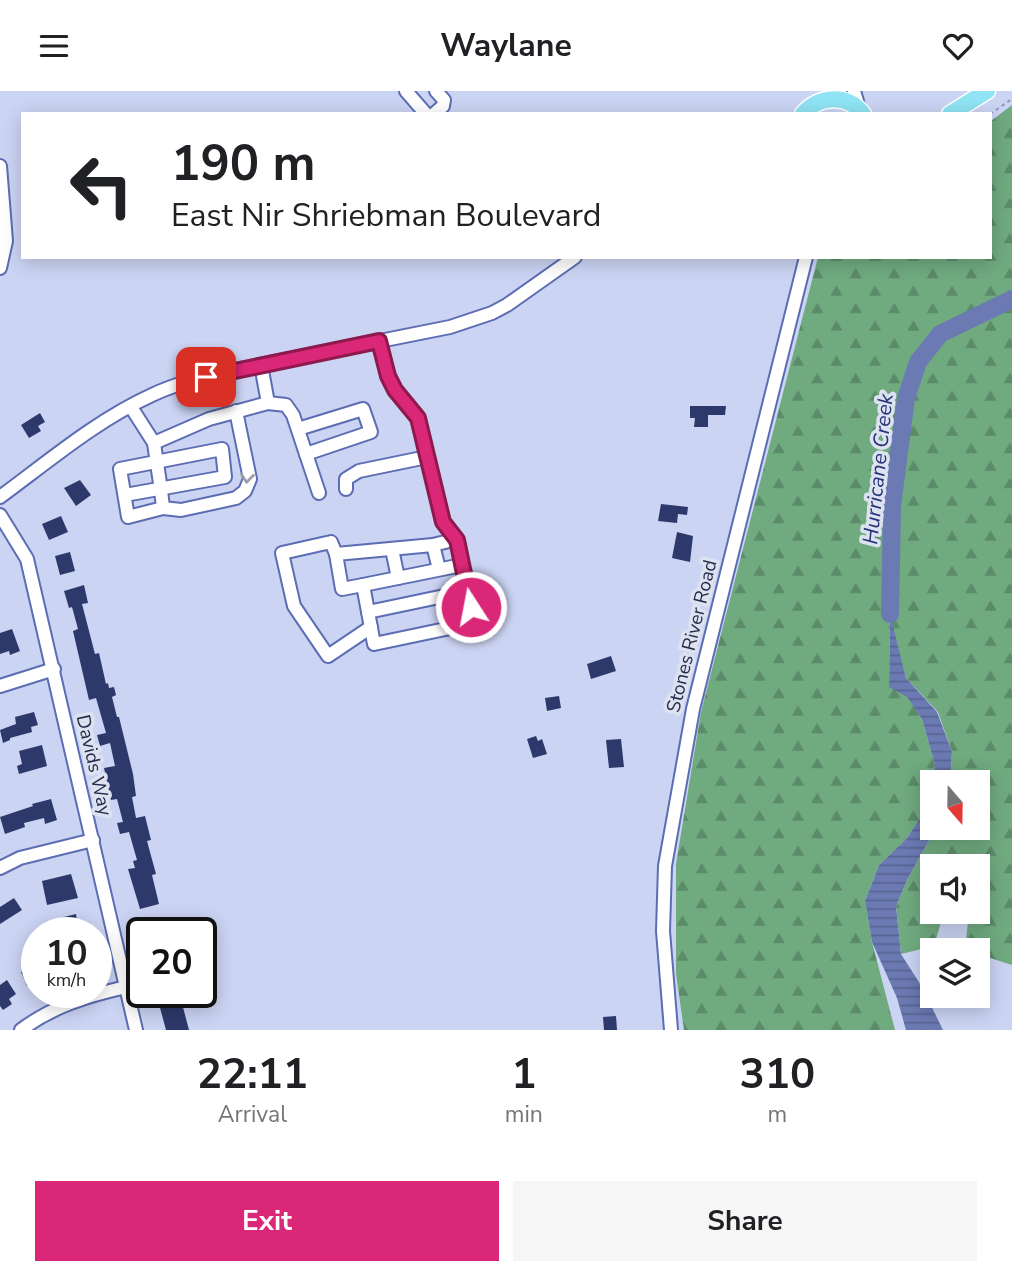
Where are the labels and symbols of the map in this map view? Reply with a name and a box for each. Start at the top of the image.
pin [176,347,236,407]
water label: Hurricane Creek [856,392,900,546]
one-way arrow [240,473,255,484]
street label: Stones River Road [660,557,724,715]
position arrow [434,570,508,644]
street label: Davids Way [70,712,118,819]
north arrow [920,770,990,840]
speed limit sign: 20 [126,917,217,1008]

